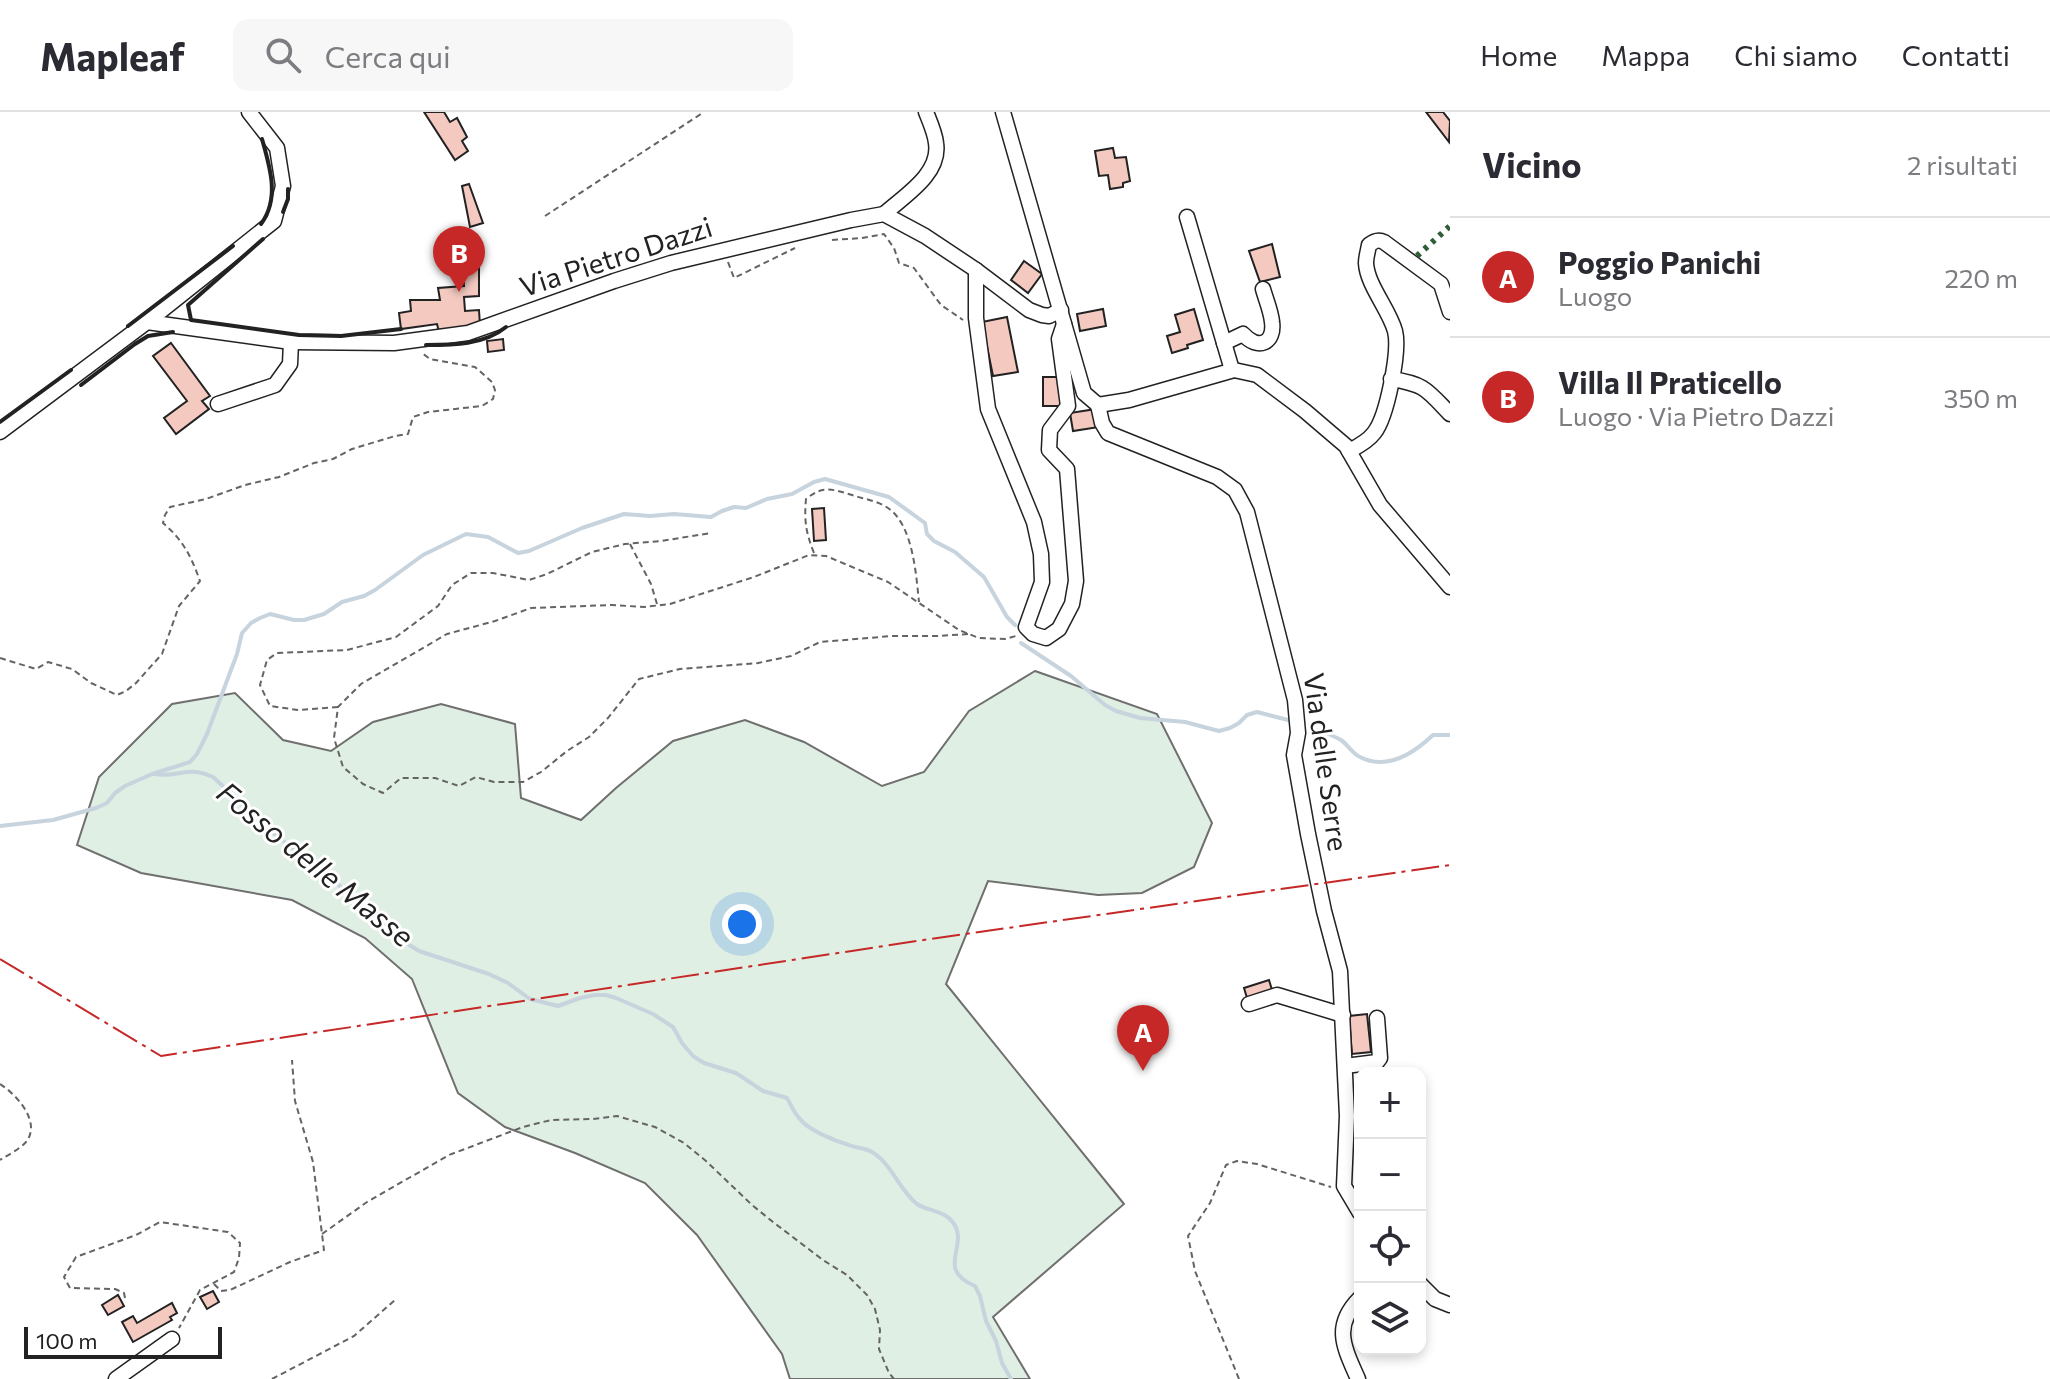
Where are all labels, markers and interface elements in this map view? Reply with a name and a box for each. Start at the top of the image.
search box [233,19,793,91]
text: Mapleaf [40,32,185,79]
icon: search [261,33,305,77]
text: Cerca qui [325,37,451,74]
text: Home [1480,38,1557,72]
text: Mappa [1601,38,1690,72]
text: Chi siamo [1734,38,1858,72]
text: Contatti [1902,38,2010,72]
text: Vicino [1482,143,1582,185]
text: 2 risultati [1907,149,2018,180]
street label: Via Pietro Dazzi [515,209,716,303]
pin: B [433,226,485,292]
text: Poggio Panichi [1558,243,1761,280]
text: A [1499,262,1517,293]
text: 220 m [1945,262,2018,293]
text: Luogo [1558,280,1632,311]
text: Villa Il Praticello [1558,363,1782,400]
text: B [1499,382,1517,413]
text: 350 m [1944,382,2018,413]
text: Luogo · Via Pietro Dazzi [1558,400,1834,431]
street label: Via delle Serre [1298,671,1356,853]
water label: Fosso delle Masse [211,772,422,954]
your location [722,904,762,944]
pin: A [1117,1005,1169,1071]
map controls [1354,1067,1426,1355]
button: + [1354,1067,1426,1139]
button: − [1354,1139,1426,1211]
button: locate [1354,1211,1426,1283]
button: layers [1354,1283,1426,1355]
scale bar [24,1323,222,1359]
text: 100 m [36,1327,98,1354]

